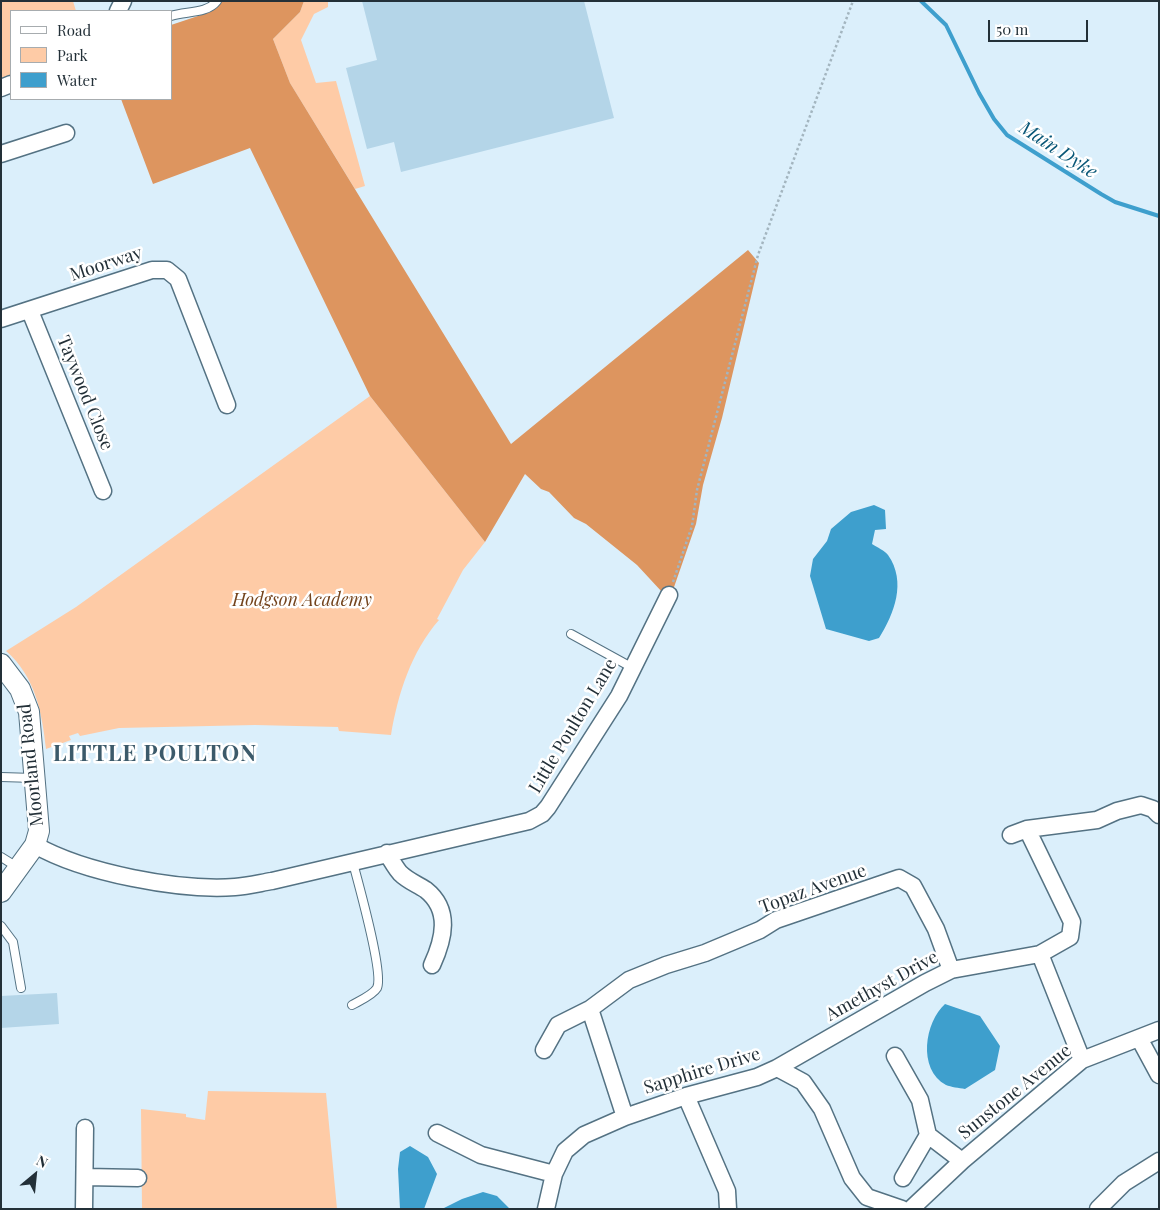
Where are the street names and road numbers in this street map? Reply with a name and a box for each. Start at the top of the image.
street label: Moorway [67,242,145,286]
street label: Taywood Close [52,333,118,453]
street label: Little Poulton Lane [524,655,622,797]
street label: Moorland Road [14,702,48,828]
street label: Topaz Avenue [757,860,869,918]
street label: Amethyst Drive [822,946,942,1026]
street label: Sunstone Avenue [954,1040,1076,1144]
street label: Sapphire Drive [641,1043,763,1099]

